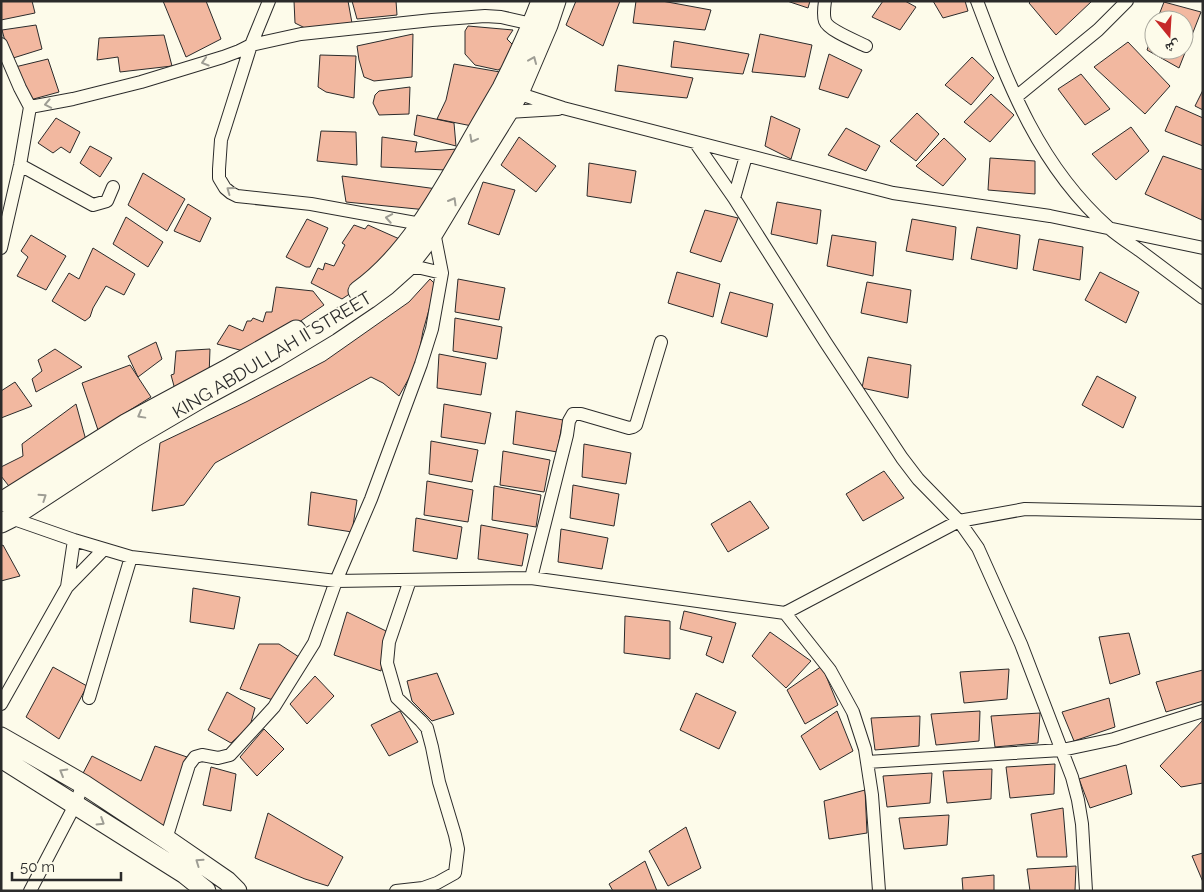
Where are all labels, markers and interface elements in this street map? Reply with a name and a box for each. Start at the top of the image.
north arrow [1144,10,1194,60]
text: ش [1163,37,1183,57]
one-way arrow [527,56,537,65]
one-way arrow [202,57,210,67]
one-way arrow [44,98,53,108]
one-way arrow [469,134,479,143]
one-way arrow [226,187,236,196]
one-way arrow [447,197,457,206]
one-way arrow [384,213,393,223]
street label: KING ABDULLAH II STREET [168,287,375,422]
one-way arrow [137,409,146,419]
one-way arrow [37,494,46,503]
one-way arrow [59,769,68,779]
one-way arrow [96,815,105,825]
scale bar [12,850,121,882]
text: 50 m [20,858,55,876]
one-way arrow [195,859,204,868]

